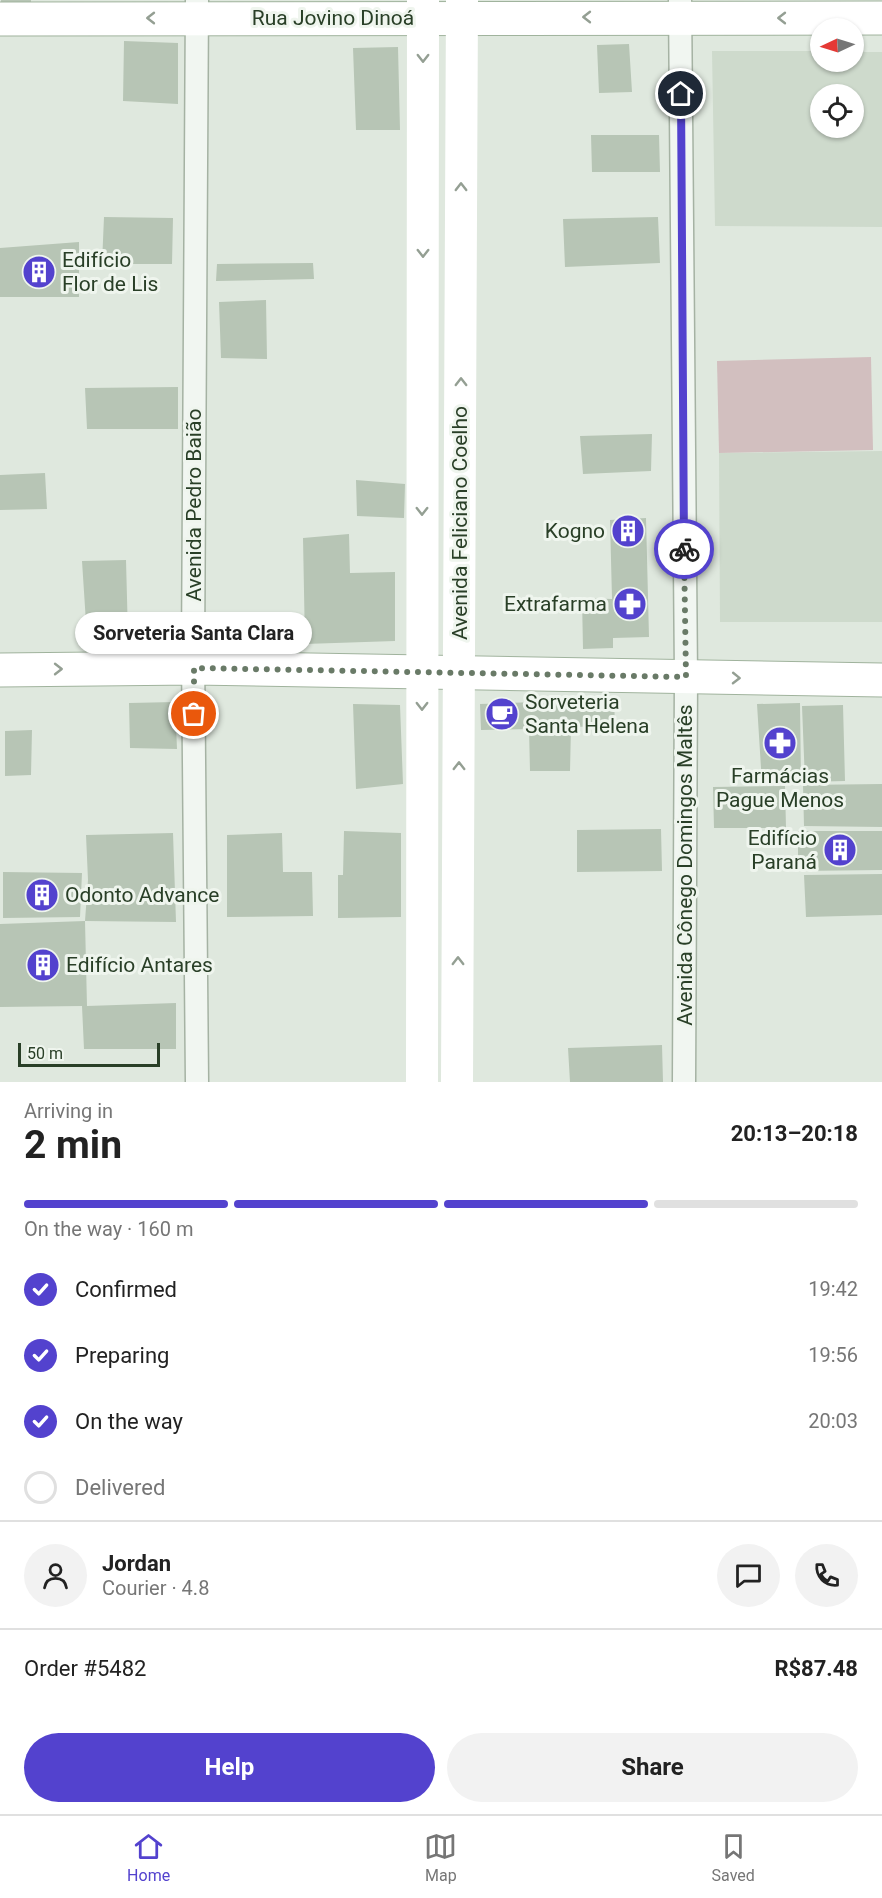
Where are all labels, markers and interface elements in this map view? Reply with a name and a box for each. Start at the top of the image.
street label: Rua Jovino Dinoá [252,6,414,30]
one-way arrow [582,11,591,23]
one-way arrow [147,12,156,24]
one-way arrow [777,12,786,24]
north arrow [810,18,864,72]
map controls [810,18,864,138]
one-way arrow [417,54,429,63]
pin [655,68,706,119]
icon: home [664,77,697,110]
button: locate [810,84,864,138]
one-way arrow [455,182,467,191]
place label: Edifício Flor de Lis [62,248,158,296]
one-way arrow [417,249,429,258]
building icon: Edifício Flor de Lis [21,254,57,290]
one-way arrow [455,377,467,386]
street label: Avenida Feliciano Coelho [448,406,472,640]
street label: Avenida Pedro Baião [182,409,206,601]
one-way arrow [416,507,428,516]
building icon: Kogno [610,513,646,549]
place label: Kogno [545,519,605,543]
courier [654,519,714,579]
icon: bike [668,533,701,566]
pharmacy icon: Extrafarma [612,586,648,622]
place label: Extrafarma [504,592,607,616]
callout: Sorveteria Santa Clara [76,612,312,654]
text: Sorveteria Santa Clara [93,621,294,645]
one-way arrow [54,663,63,675]
one-way arrow [732,672,741,684]
pin [168,688,219,739]
place label: Sorveteria Santa Helena [525,690,649,738]
cafe icon: Sorveteria Santa Helena [484,696,520,732]
icon: bag [177,697,210,730]
one-way arrow [416,702,428,711]
street label: Avenida Cônego Domingos Maltês [673,704,697,1026]
pharmacy icon: Farmácias Pague Menos [762,725,798,761]
one-way arrow [453,761,465,770]
place label: Farmácias Pague Menos [716,764,844,812]
place label: Edifício Paraná [748,826,817,874]
building icon: Edifício Paraná [822,832,858,868]
building icon: Odonto Advance [24,877,60,913]
place label: Odonto Advance [65,883,219,907]
building icon: Edifício Antares [25,947,61,983]
place label: Edifício Antares [66,953,213,977]
one-way arrow [452,956,464,965]
scale bar [18,1040,160,1068]
text: 50 m [27,1044,63,1063]
text: Arriving in [24,1099,113,1123]
text: 20:13–20:18 [731,1121,858,1146]
text: 2 min [24,1122,122,1168]
text: On the way · 160 m [24,1217,193,1241]
icon: check [24,1273,57,1306]
text: Confirmed [75,1277,177,1302]
text: 19:42 [808,1277,858,1301]
icon: check [24,1339,57,1372]
text: Preparing [75,1343,169,1368]
text: 19:56 [808,1343,858,1367]
icon: check [24,1405,57,1438]
text: On the way [75,1409,183,1434]
text: 20:03 [808,1409,858,1433]
text: Delivered [75,1475,165,1500]
button: person [24,1544,87,1607]
button: chat [717,1544,780,1607]
button: phone [795,1544,858,1607]
text: Jordan [102,1551,171,1576]
text: Courier · 4.8 [102,1576,209,1600]
text: Order #5482 [24,1656,146,1681]
text: R$87.48 [774,1656,858,1681]
button: Help [24,1733,435,1802]
button: Share [447,1733,858,1802]
tab: Home [127,1830,170,1885]
tab: Map [424,1830,457,1885]
tab: Saved [712,1830,755,1885]

